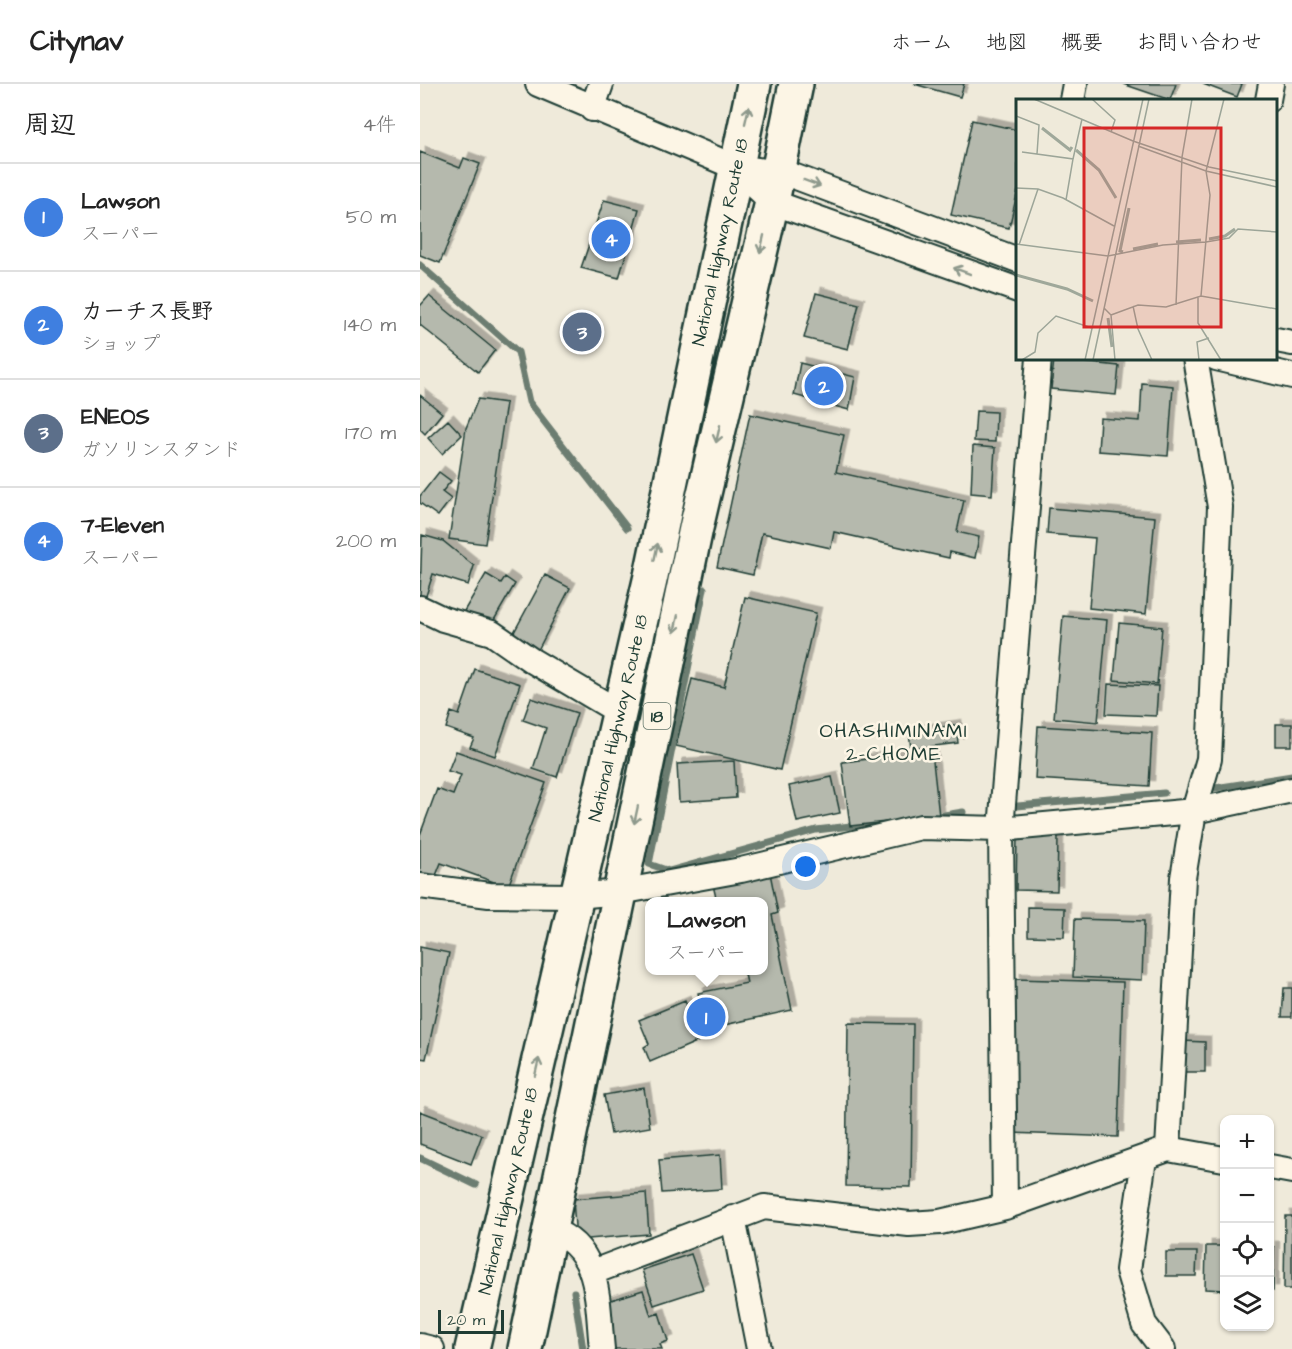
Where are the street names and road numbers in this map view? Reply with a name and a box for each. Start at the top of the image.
street label: National Highway Route 18 [686,136,756,348]
street label: National Highway Route 18 [582,612,656,824]
road number: 18 [644,703,670,729]
street label: National Highway Route 18 [472,1085,546,1297]

